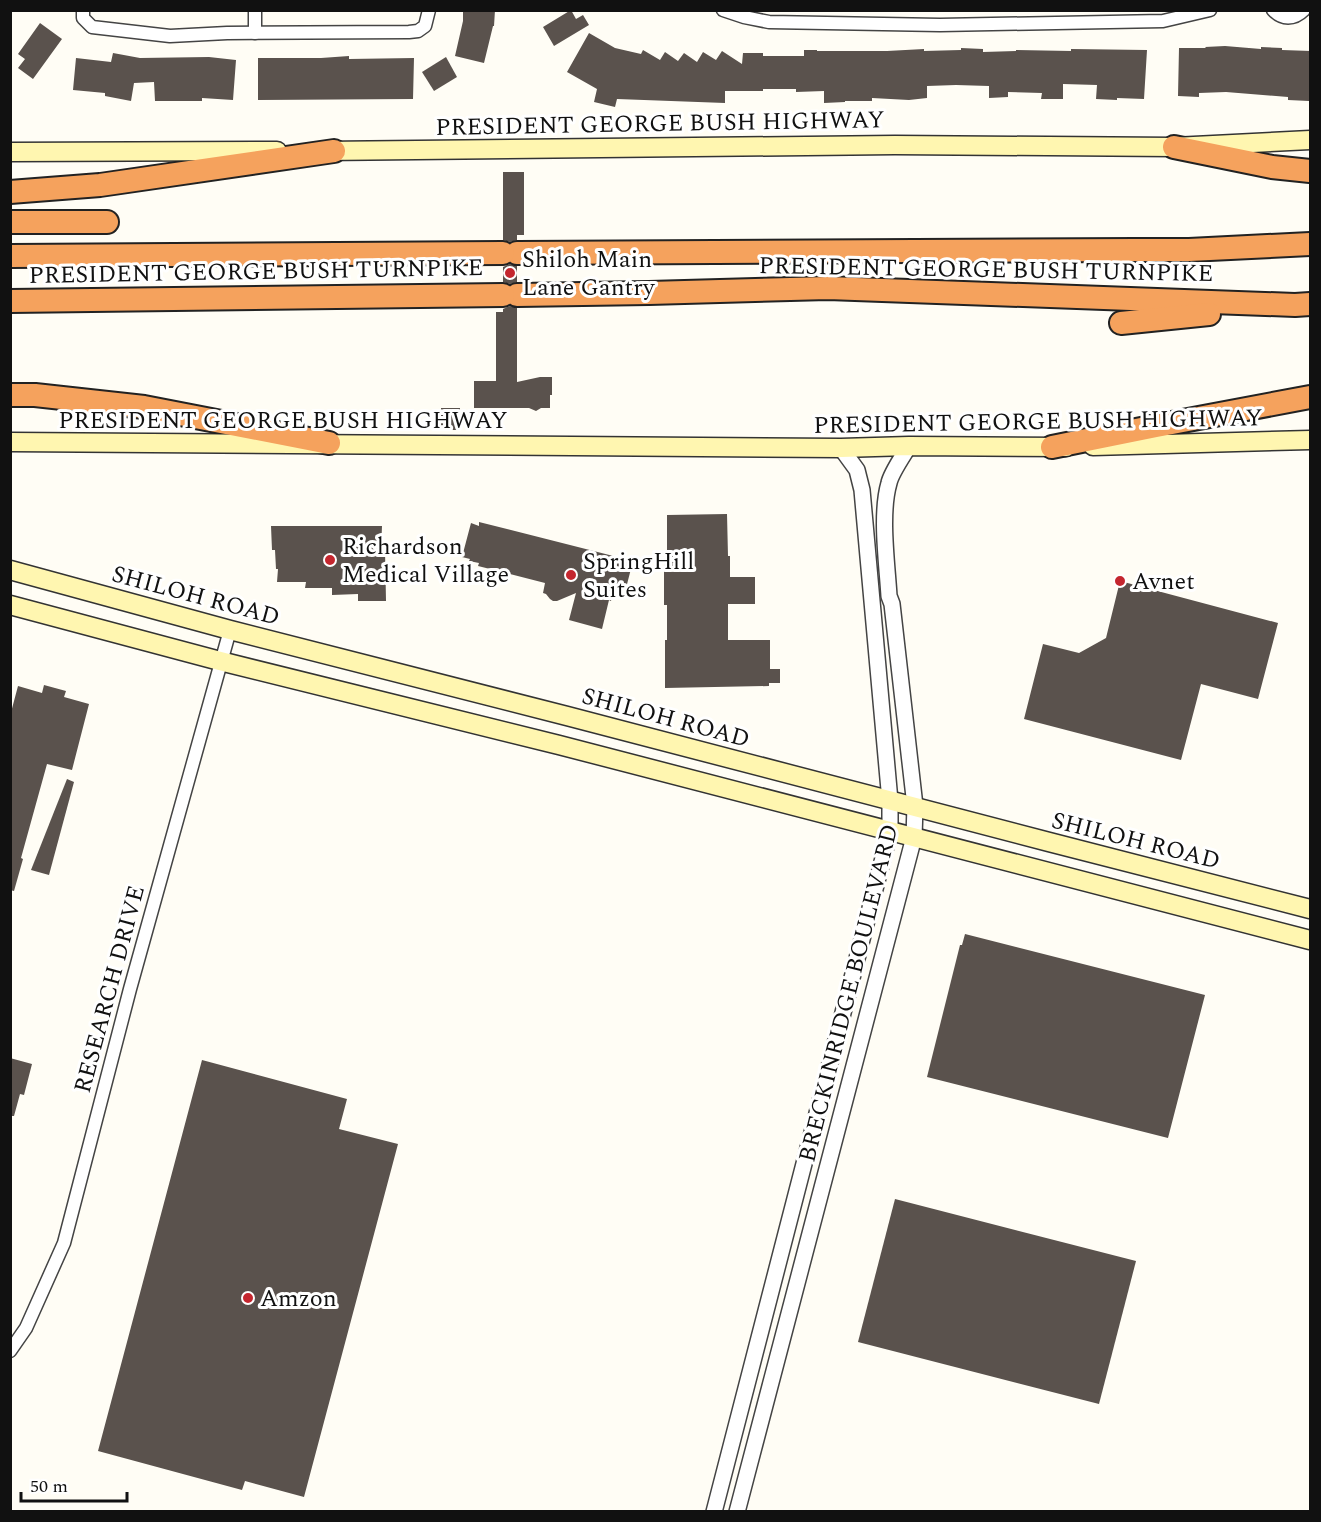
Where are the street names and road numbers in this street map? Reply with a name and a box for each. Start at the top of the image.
street label: PRESIDENT GEORGE BUSH HIGHWAY [435,102,885,146]
street label: PRESIDENT GEORGE BUSH TURNPIKE [758,248,1214,292]
street label: PRESIDENT GEORGE BUSH TURNPIKE [28,250,484,294]
street label: PRESIDENT GEORGE BUSH HIGHWAY [813,400,1263,444]
street label: PRESIDENT GEORGE BUSH HIGHWAY [58,403,508,439]
street label: SHILOH ROAD [108,556,284,636]
street label: SHILOH ROAD [578,678,754,758]
street label: SHILOH ROAD [1048,803,1224,879]
street label: BRECKINRIDGE BOULEVARD [789,820,908,1166]
street label: RESEARCH DRIVE [65,881,155,1097]

